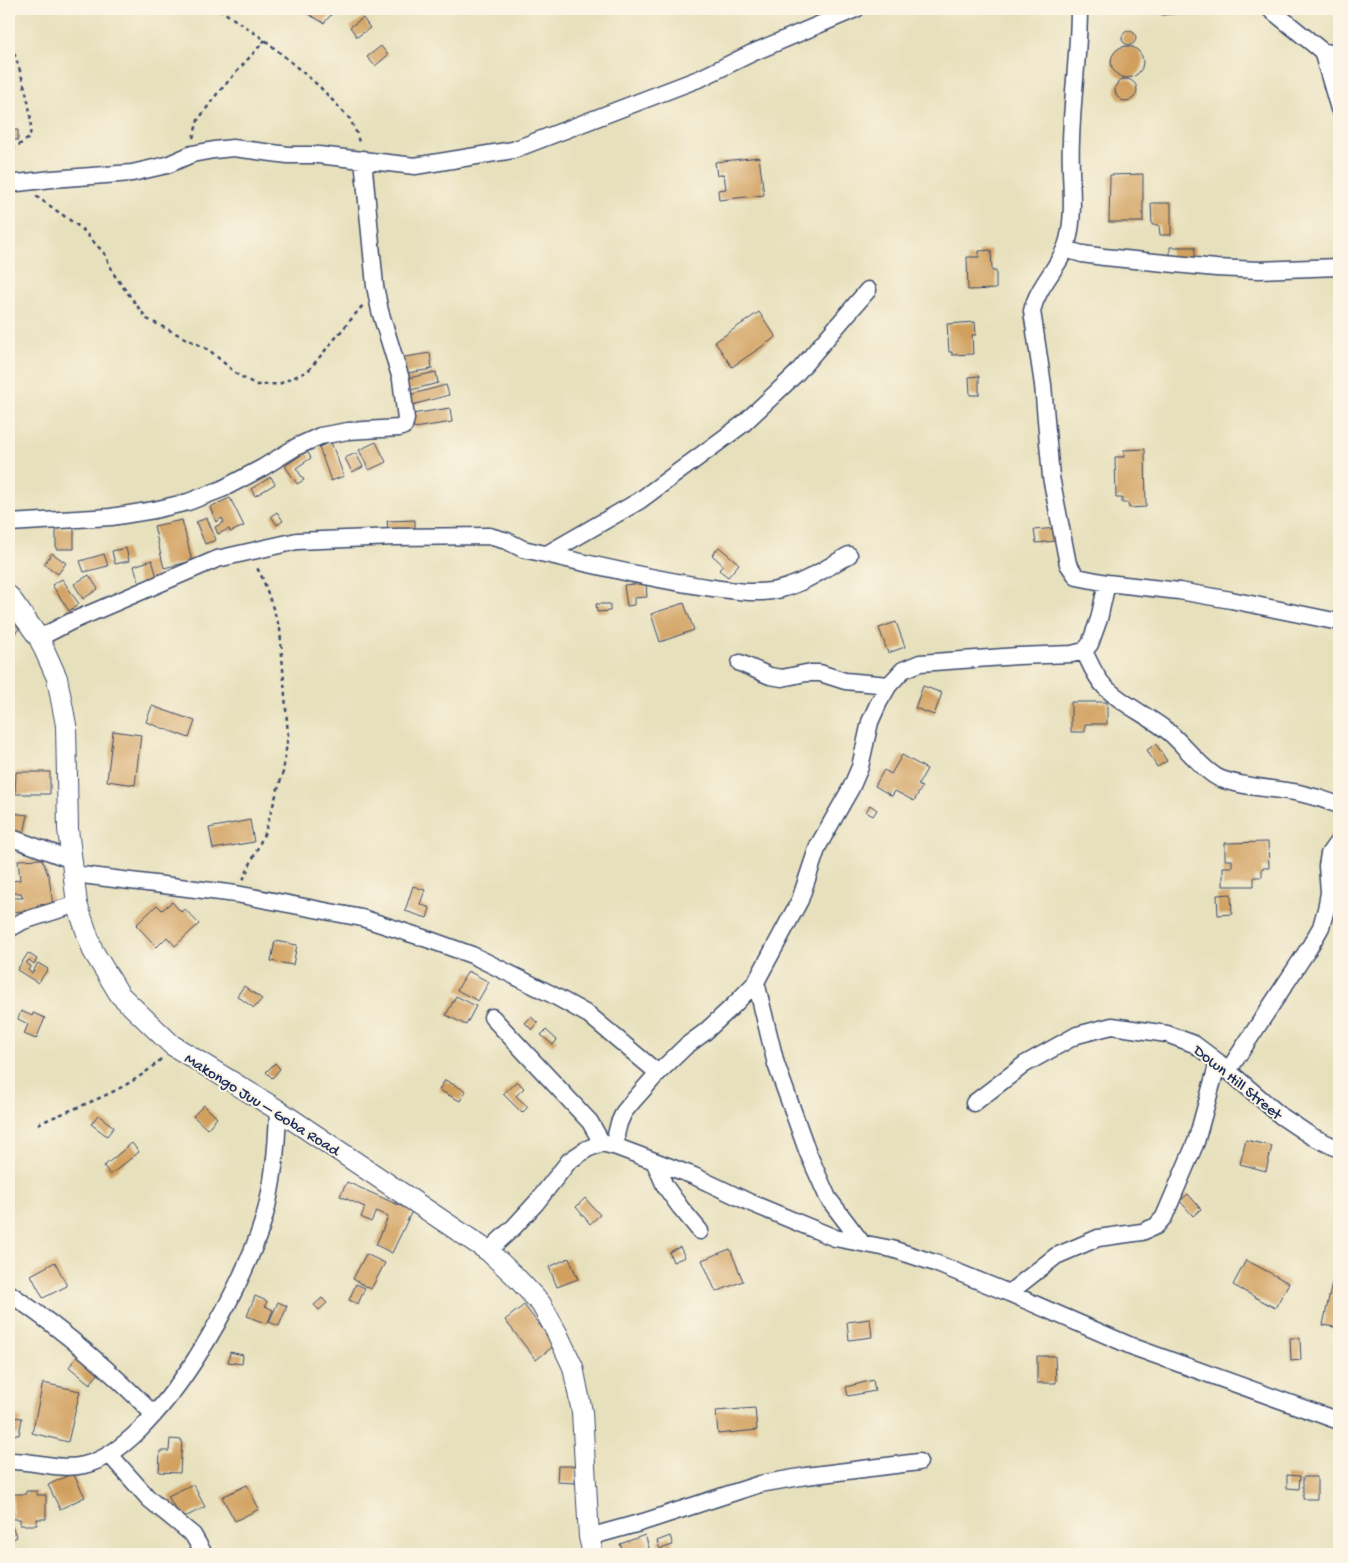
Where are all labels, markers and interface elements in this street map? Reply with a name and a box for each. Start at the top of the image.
street label: Down Hill Street [1188,1042,1286,1126]
street label: Makongo Juu – Goba Road [180,1050,344,1162]

